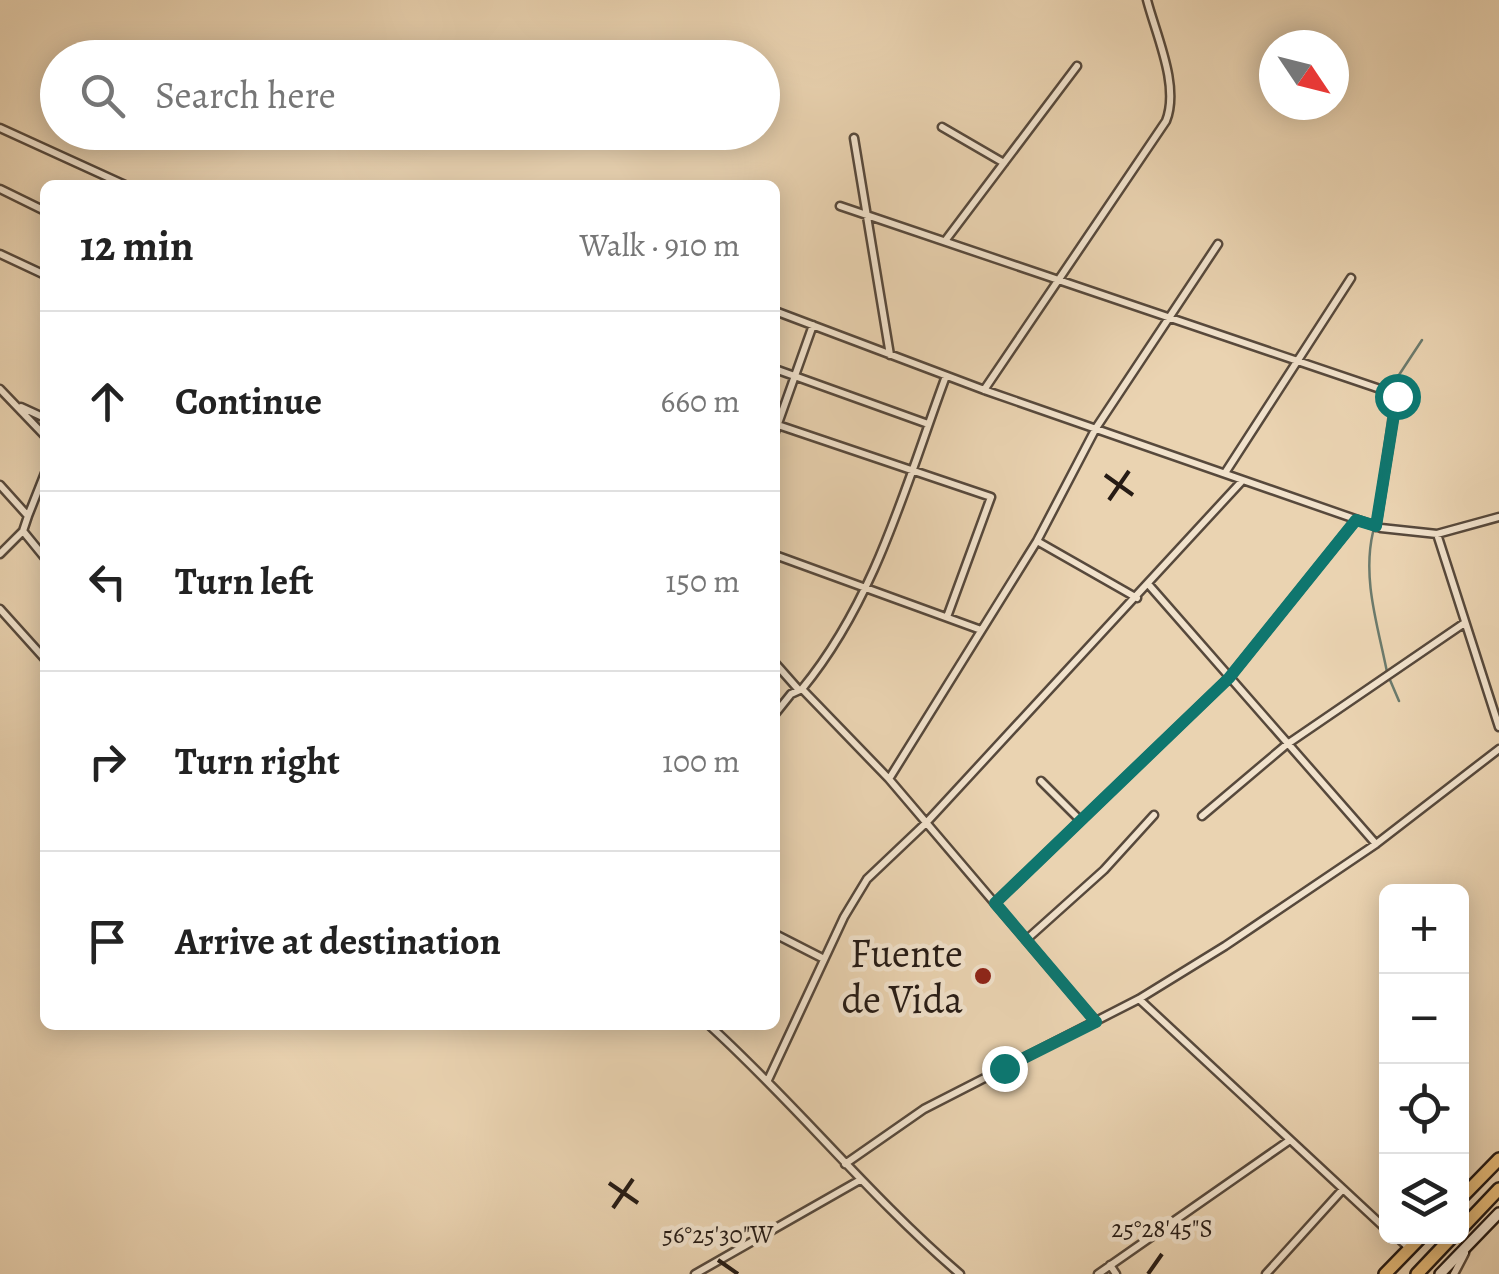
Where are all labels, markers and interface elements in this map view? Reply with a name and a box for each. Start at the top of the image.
north arrow [1259,30,1349,120]
search box [40,40,780,150]
icon: search [75,68,130,123]
text: Search here [155,69,336,121]
text: 12 min [80,217,194,274]
text: Walk · 910 m [580,223,740,267]
icon: ahead [80,374,135,429]
route start [1375,374,1421,420]
text: Continue [175,375,322,427]
text: 660 m [660,379,740,423]
icon: left [80,554,135,609]
text: Turn left [175,555,314,607]
text: 150 m [665,559,740,603]
icon: right [80,734,135,789]
text: Turn right [175,735,340,787]
text: 100 m [662,739,740,783]
map controls [1379,884,1469,1244]
button: + [1379,884,1469,974]
icon: arrive [80,914,135,969]
text: Arrive at destination [175,915,501,967]
place label: Fuente de Vida [841,926,963,1027]
marker: Fuente de Vida [972,965,994,987]
button: − [1379,974,1469,1064]
route end [982,1046,1028,1092]
button: locate [1379,1064,1469,1154]
button: layers [1379,1154,1469,1244]
text: 25°28'45"S [1111,1212,1213,1246]
text: 56°25'30"W [662,1218,774,1252]

